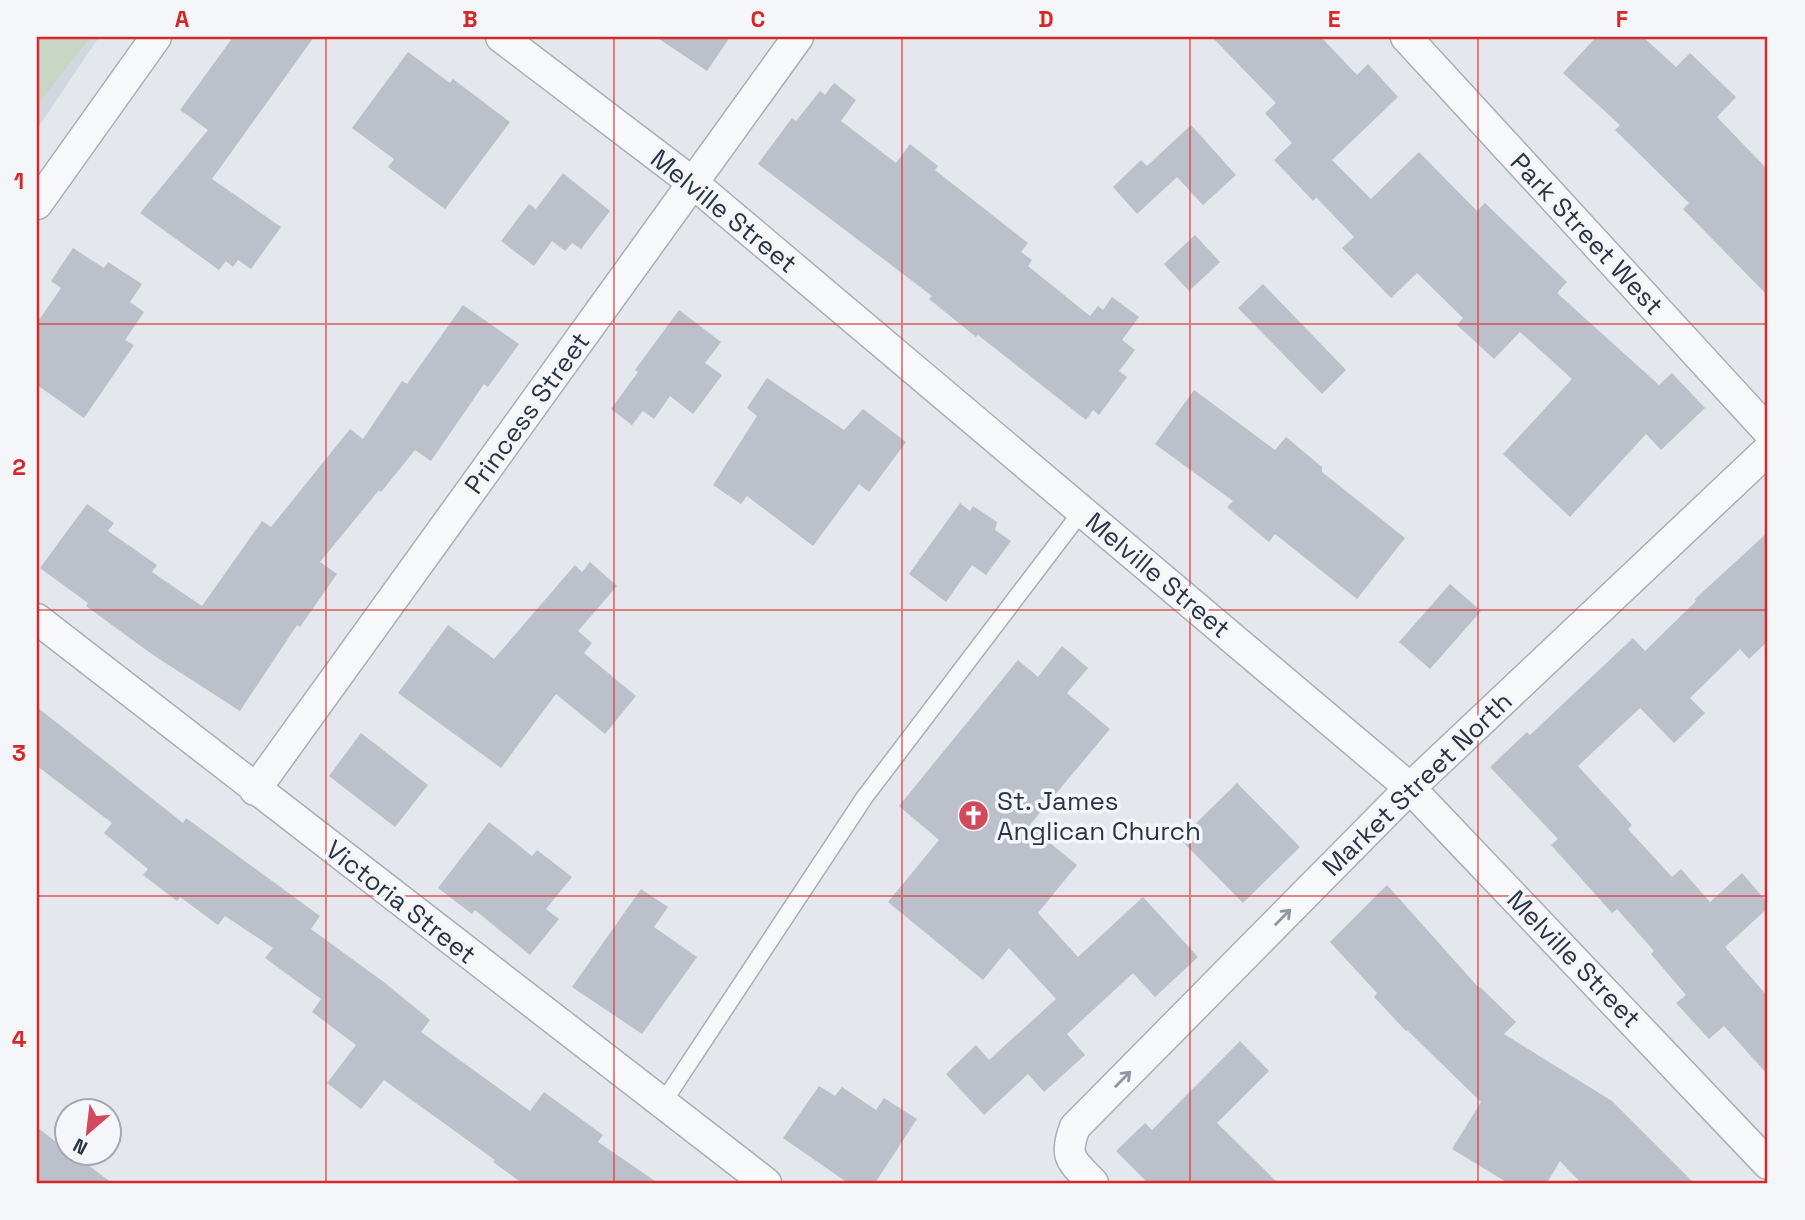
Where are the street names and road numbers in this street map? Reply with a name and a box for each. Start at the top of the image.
street label: Melville Street [644,141,804,281]
street label: Park Street West [1503,146,1671,322]
street label: Princess Street [457,325,597,501]
street label: Melville Street [1079,504,1237,646]
street label: Market Street North [1315,685,1519,883]
street label: Victoria Street [319,832,483,972]
street label: Melville Street [1500,883,1648,1035]

